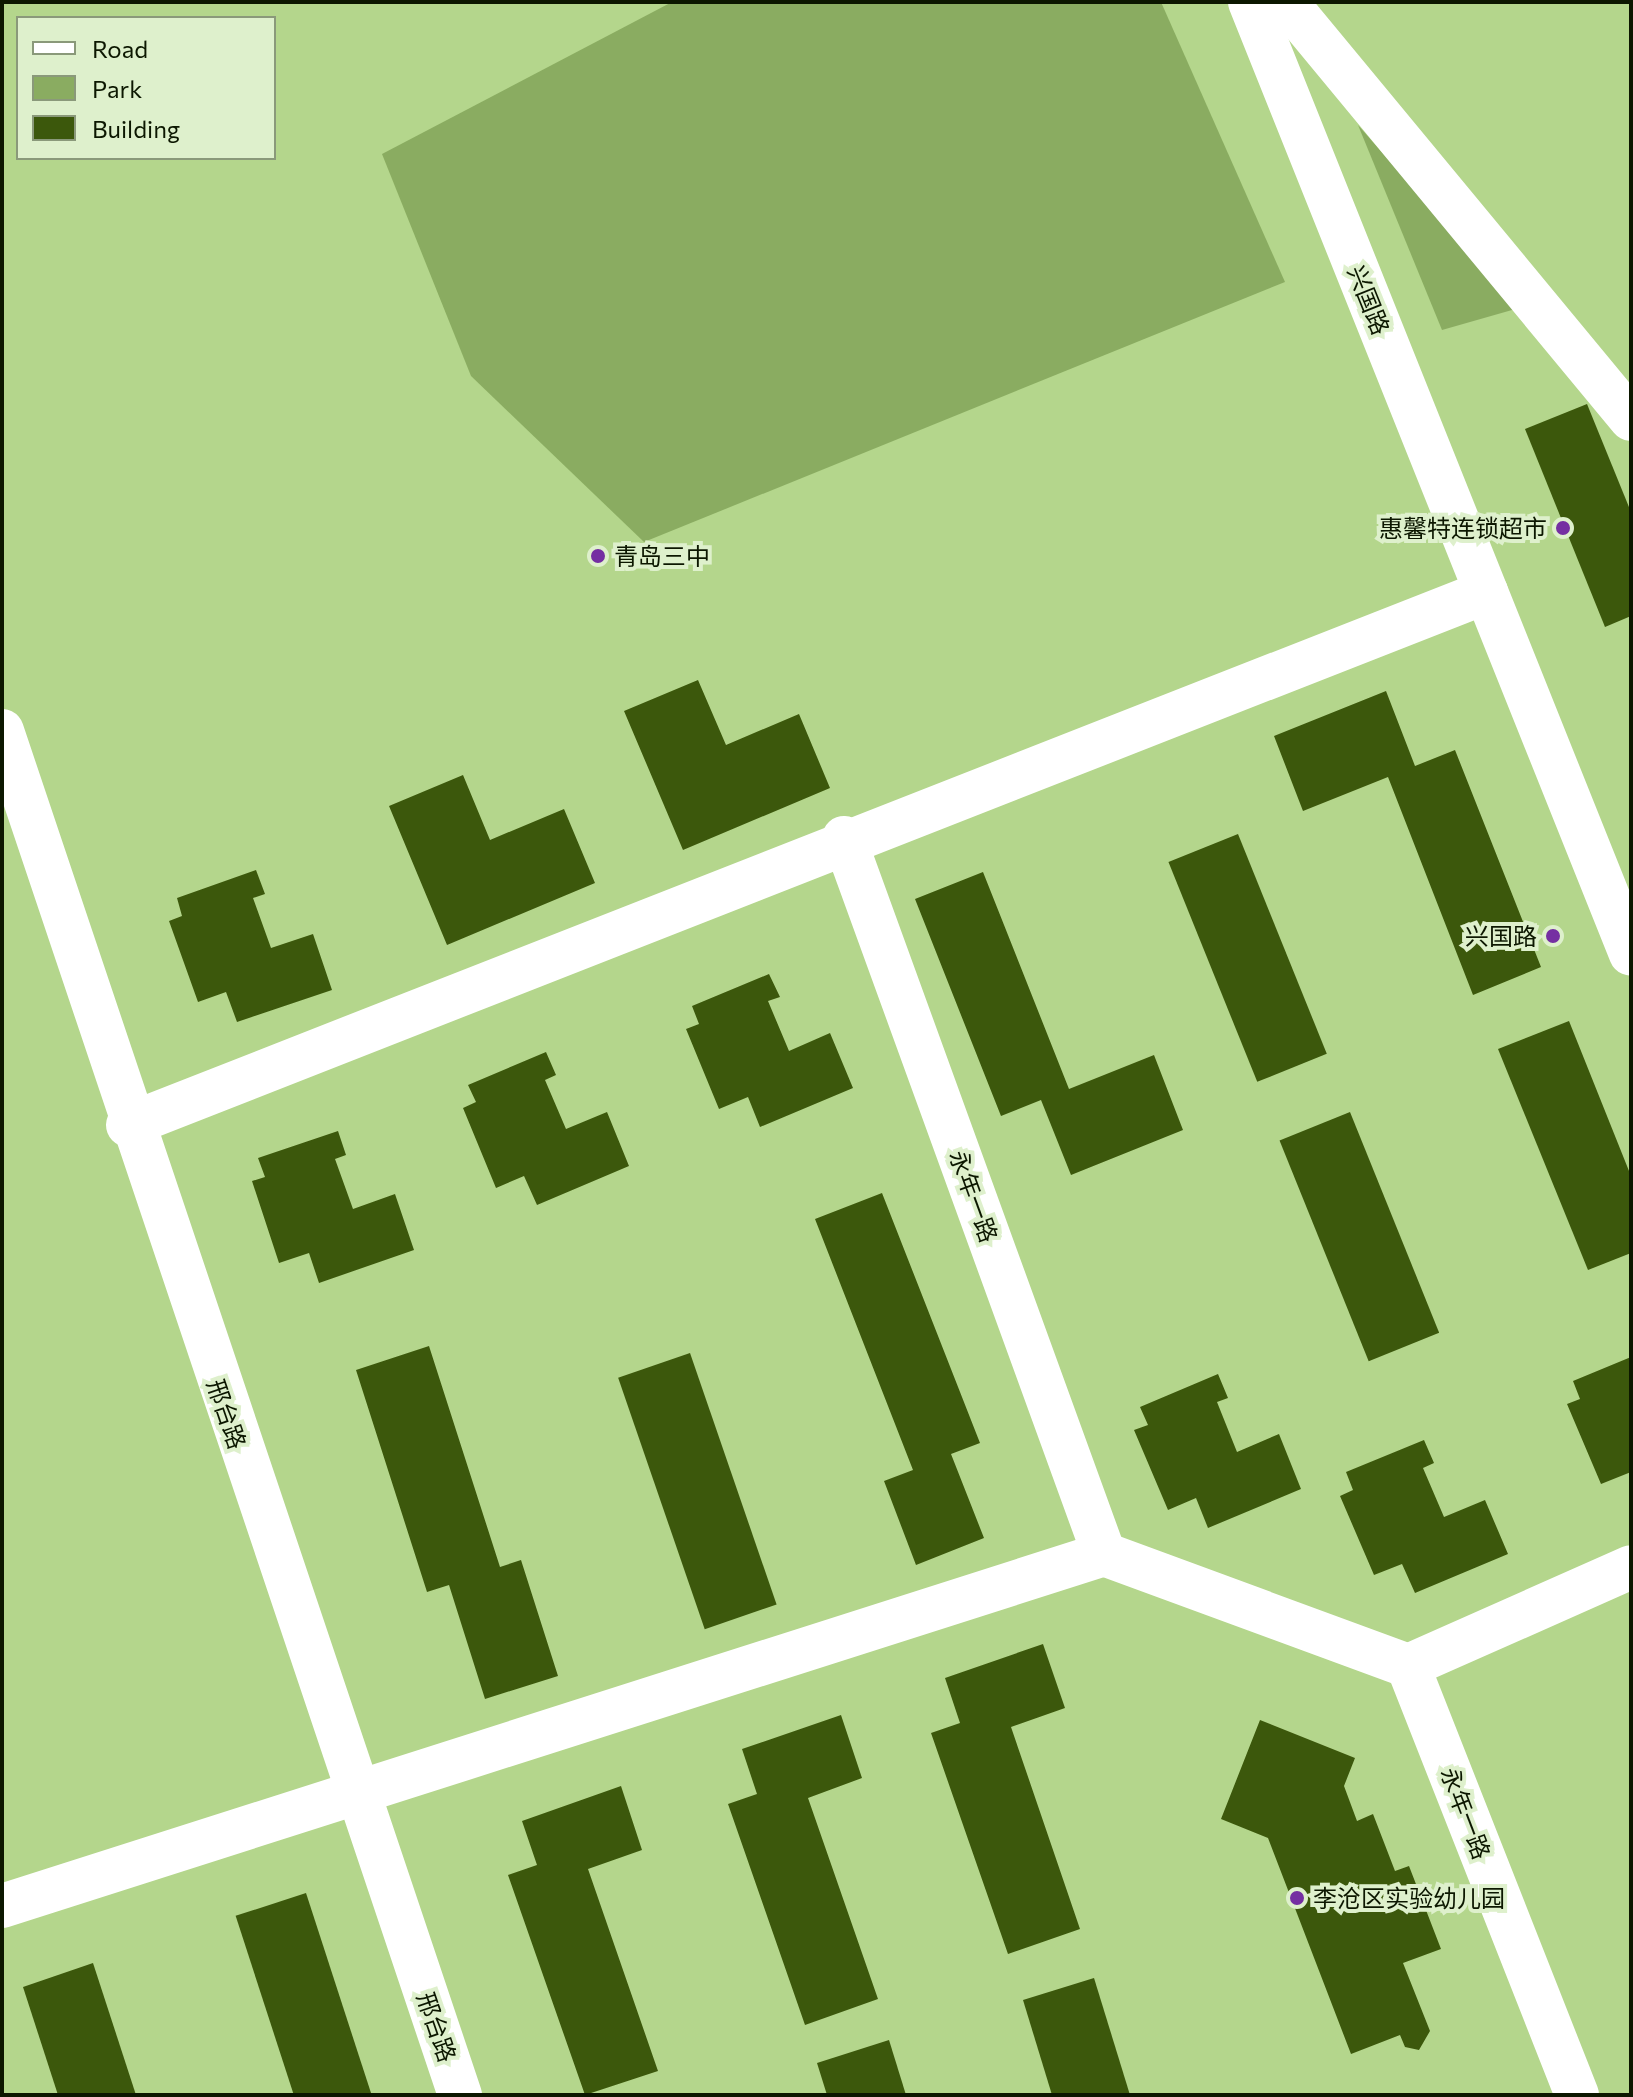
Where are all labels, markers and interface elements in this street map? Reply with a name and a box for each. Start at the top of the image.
legend [16,16,276,160]
text: Road [92,34,148,63]
text: Park [92,74,142,103]
text: Building [92,114,180,143]
street label: 兴国路 [1342,261,1396,339]
place label: 惠馨特连锁超市 [1379,514,1547,542]
marker: 惠馨特连锁超市 [1554,519,1572,537]
place label: 青岛三中 [614,542,710,570]
marker: 青岛三中 [589,547,607,565]
place label: 兴国路 [1465,922,1537,950]
marker: 兴国路 [1544,927,1562,945]
street label: 永年一路 [944,1146,1004,1246]
street label: 邢台路 [202,1375,252,1453]
street label: 永年一路 [1435,1763,1497,1863]
place label: 李沧区实验幼儿园 [1313,1884,1505,1912]
marker: 李沧区实验幼儿园 [1288,1889,1306,1907]
street label: 邢台路 [412,1988,462,2066]

